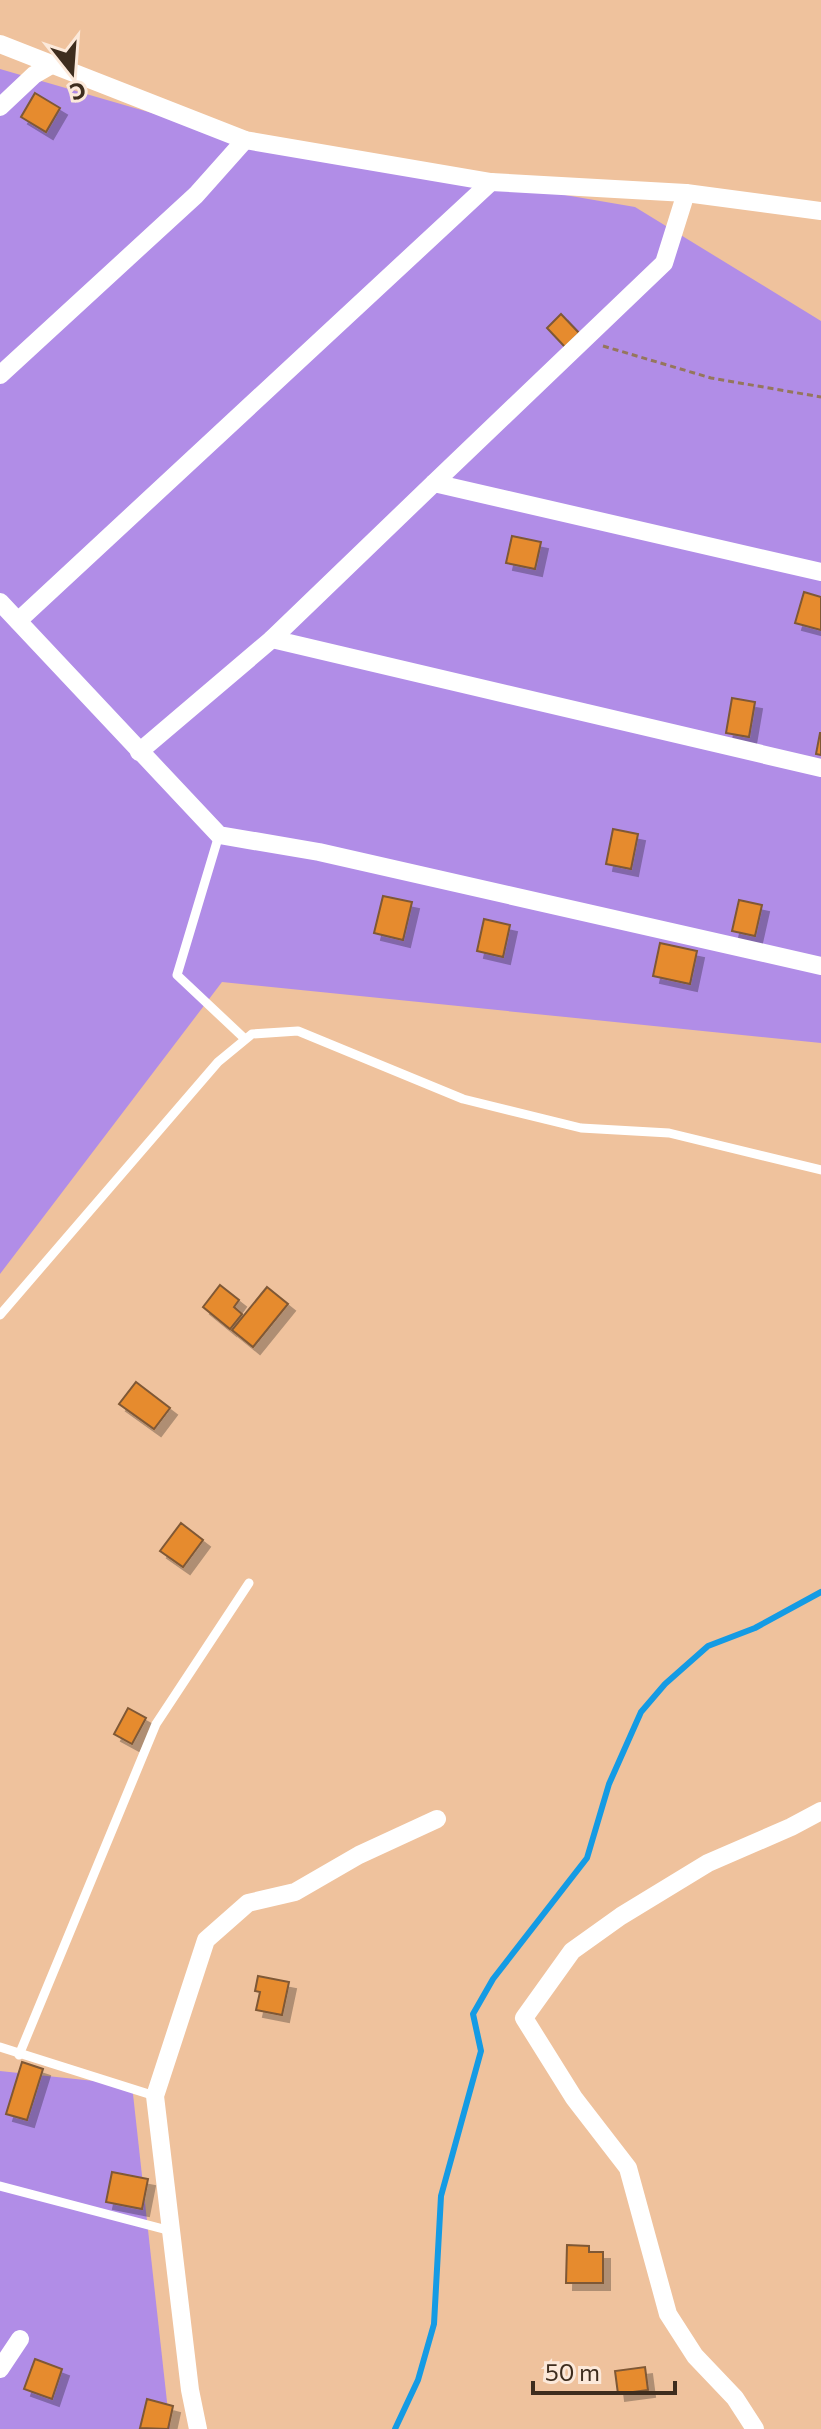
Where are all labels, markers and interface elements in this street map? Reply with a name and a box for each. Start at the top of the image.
north arrow [32,32,112,112]
text: С [67,76,89,107]
scale bar [533,2345,675,2395]
text: 50 m [545,2357,600,2386]

